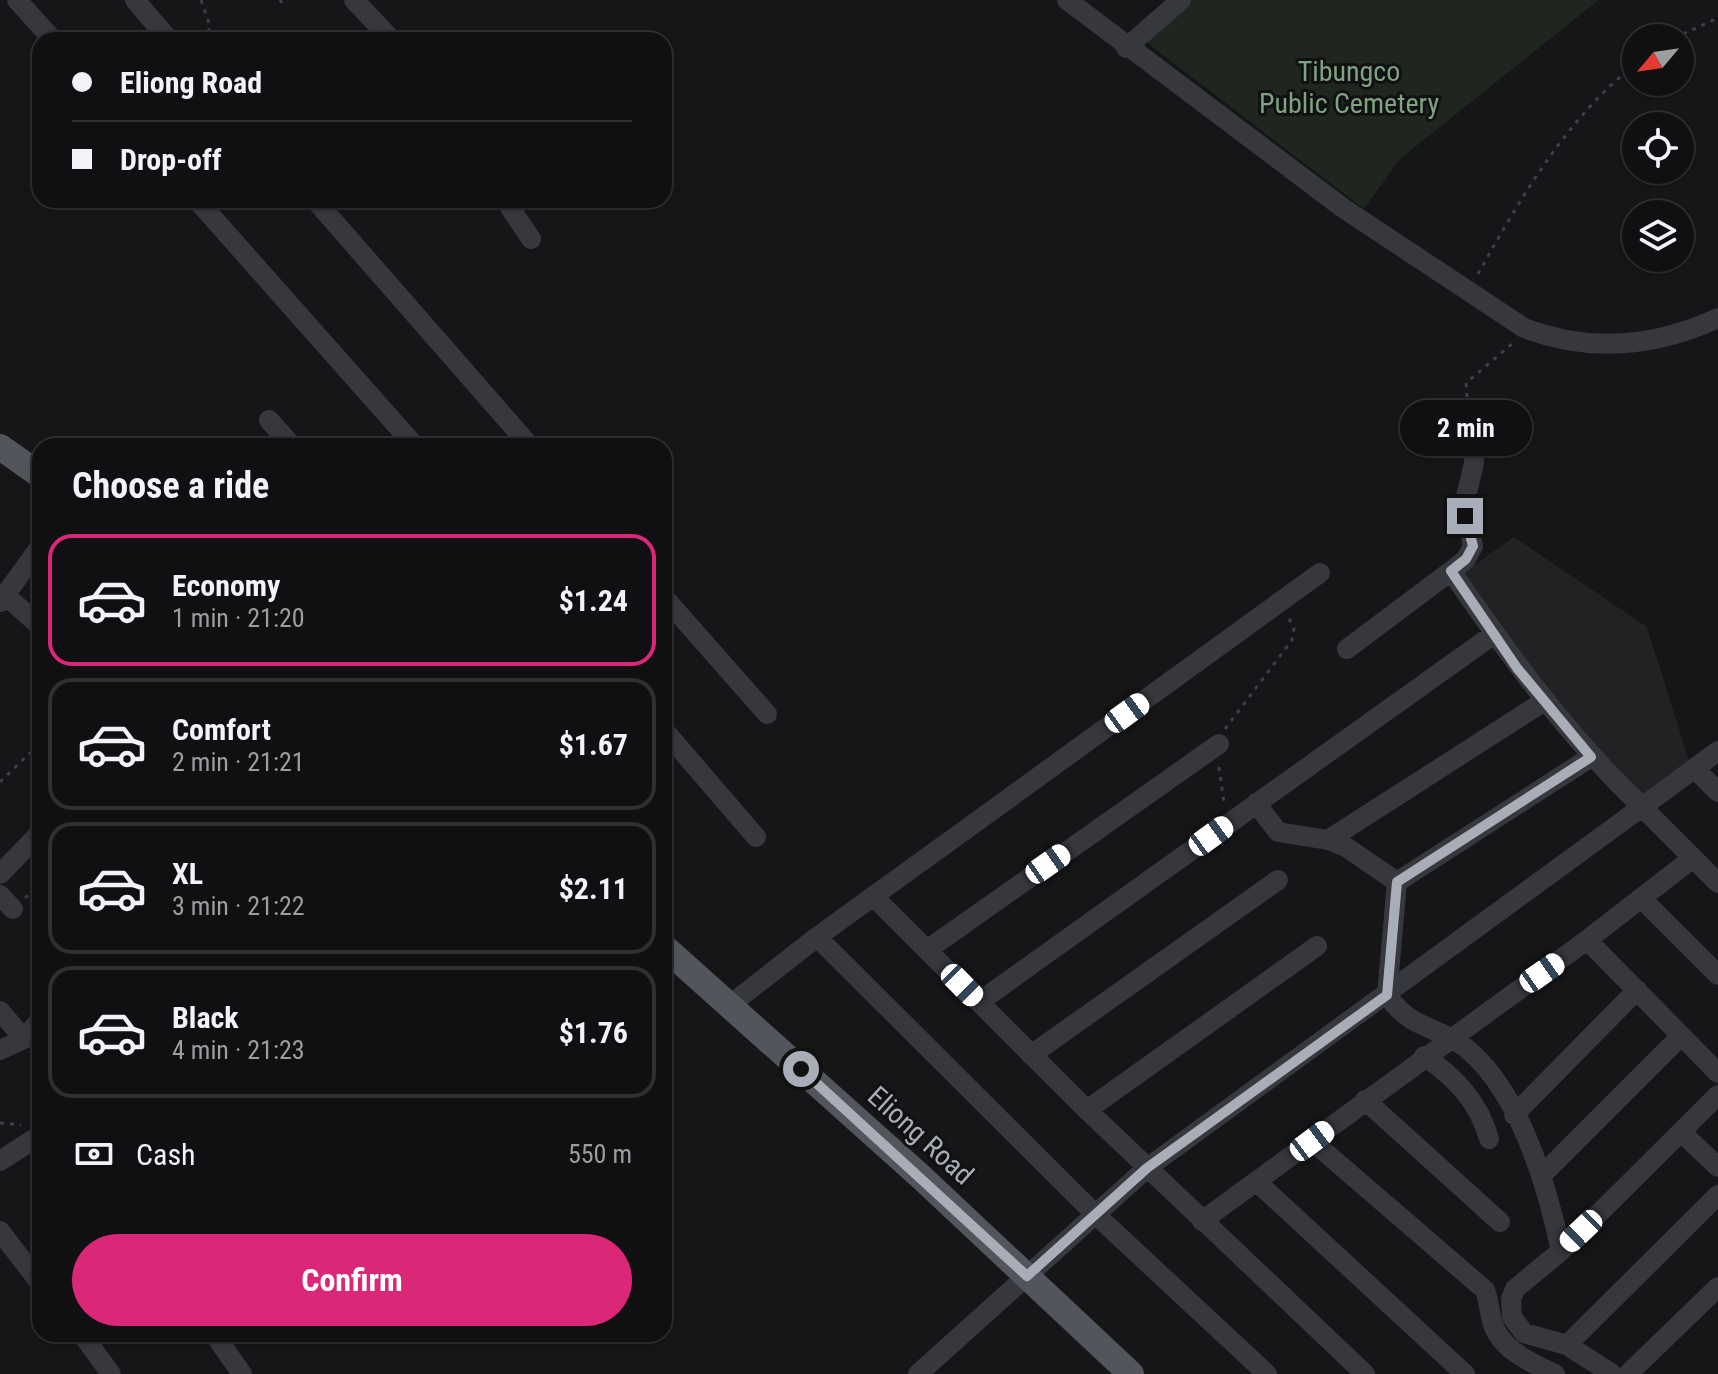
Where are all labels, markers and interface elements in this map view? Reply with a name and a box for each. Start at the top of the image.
north arrow [1622,24,1694,96]
map controls [1622,24,1694,272]
park label: Tibungco Public Cemetery [1259,55,1439,120]
text: Eliong Road [120,65,262,100]
button: locate [1622,112,1694,184]
text: Drop-off [120,142,222,177]
button: layers [1622,200,1694,272]
callout: 2 min [1399,400,1531,456]
text: 2 min [1437,413,1495,443]
text: Choose a ride [72,465,269,507]
route end [1447,498,1483,534]
icon: car [76,564,148,636]
text: Economy [172,568,280,603]
text: $1.24 [559,583,628,618]
text: 1 min · 21:20 [172,603,305,633]
car [1101,689,1153,737]
icon: car [76,708,148,780]
text: Comfort [172,712,271,747]
text: $1.67 [559,727,628,762]
text: 2 min · 21:21 [172,747,305,777]
car [1185,812,1237,860]
car [1021,840,1075,888]
icon: car [76,852,148,924]
text: XL [172,856,203,891]
text: $2.11 [559,871,628,906]
text: 3 min · 21:22 [172,891,305,921]
car [1515,949,1569,997]
car [937,960,987,1010]
icon: car [76,996,148,1068]
text: Black [172,1000,239,1035]
text: $1.76 [559,1015,628,1050]
text: 4 min · 21:23 [172,1035,305,1065]
route start [783,1051,819,1087]
street label: Eliong Road [861,1079,980,1191]
car [1286,1117,1338,1165]
icon: cash [72,1132,116,1176]
text: Cash [136,1137,196,1172]
text: 550 m [568,1139,632,1169]
car [1555,1206,1607,1256]
button: Confirm [72,1234,632,1326]

